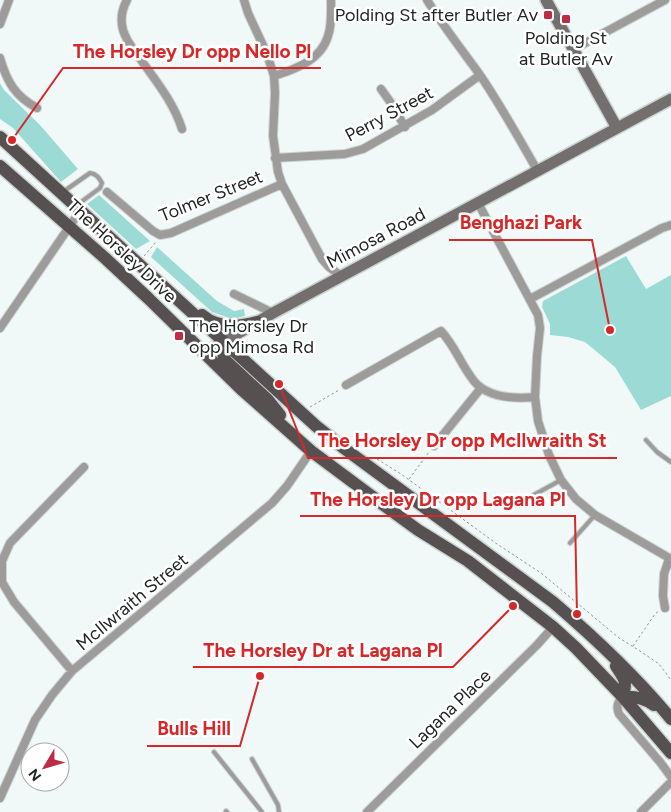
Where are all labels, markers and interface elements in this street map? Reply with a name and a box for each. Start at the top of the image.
place label: Polding St after Butler Av [335,4,539,26]
marker: Polding St after Butler Av [542,9,554,21]
marker: Polding St at Butler Av [560,13,572,25]
place label: Polding St at Butler Av [519,27,614,70]
callout: The Horsley Dr opp Nello Pl [63,34,321,68]
text: The Horsley Dr opp Nello Pl [73,40,311,63]
street label: Perry Street [341,82,437,146]
street label: Tolmer Street [156,165,266,227]
street label: The Horsley Drive [63,195,181,307]
street label: Mimosa Road [323,203,429,273]
callout: Benghazi Park [449,206,592,240]
text: Benghazi Park [460,211,583,234]
place label: The Horsley Dr opp Mimosa Rd [189,315,314,358]
marker: The Horsley Dr opp Mimosa Rd [173,330,185,342]
callout: The Horsley Dr opp McIlwraith St [308,424,617,458]
text: The Horsley Dr opp McIlwraith St [317,429,607,452]
callout: The Horsley Dr opp Lagana Pl [300,482,575,516]
text: The Horsley Dr opp Lagana Pl [310,488,566,511]
street label: McIlwraith Street [72,549,192,655]
callout: The Horsley Dr at Lagana Pl [193,633,453,667]
text: The Horsley Dr at Lagana Pl [203,639,443,662]
street label: Lagana Place [405,664,496,753]
callout: Bulls Hill [147,712,240,746]
text: Bulls Hill [157,717,231,740]
north arrow [20,742,70,792]
text: N [25,765,45,784]

